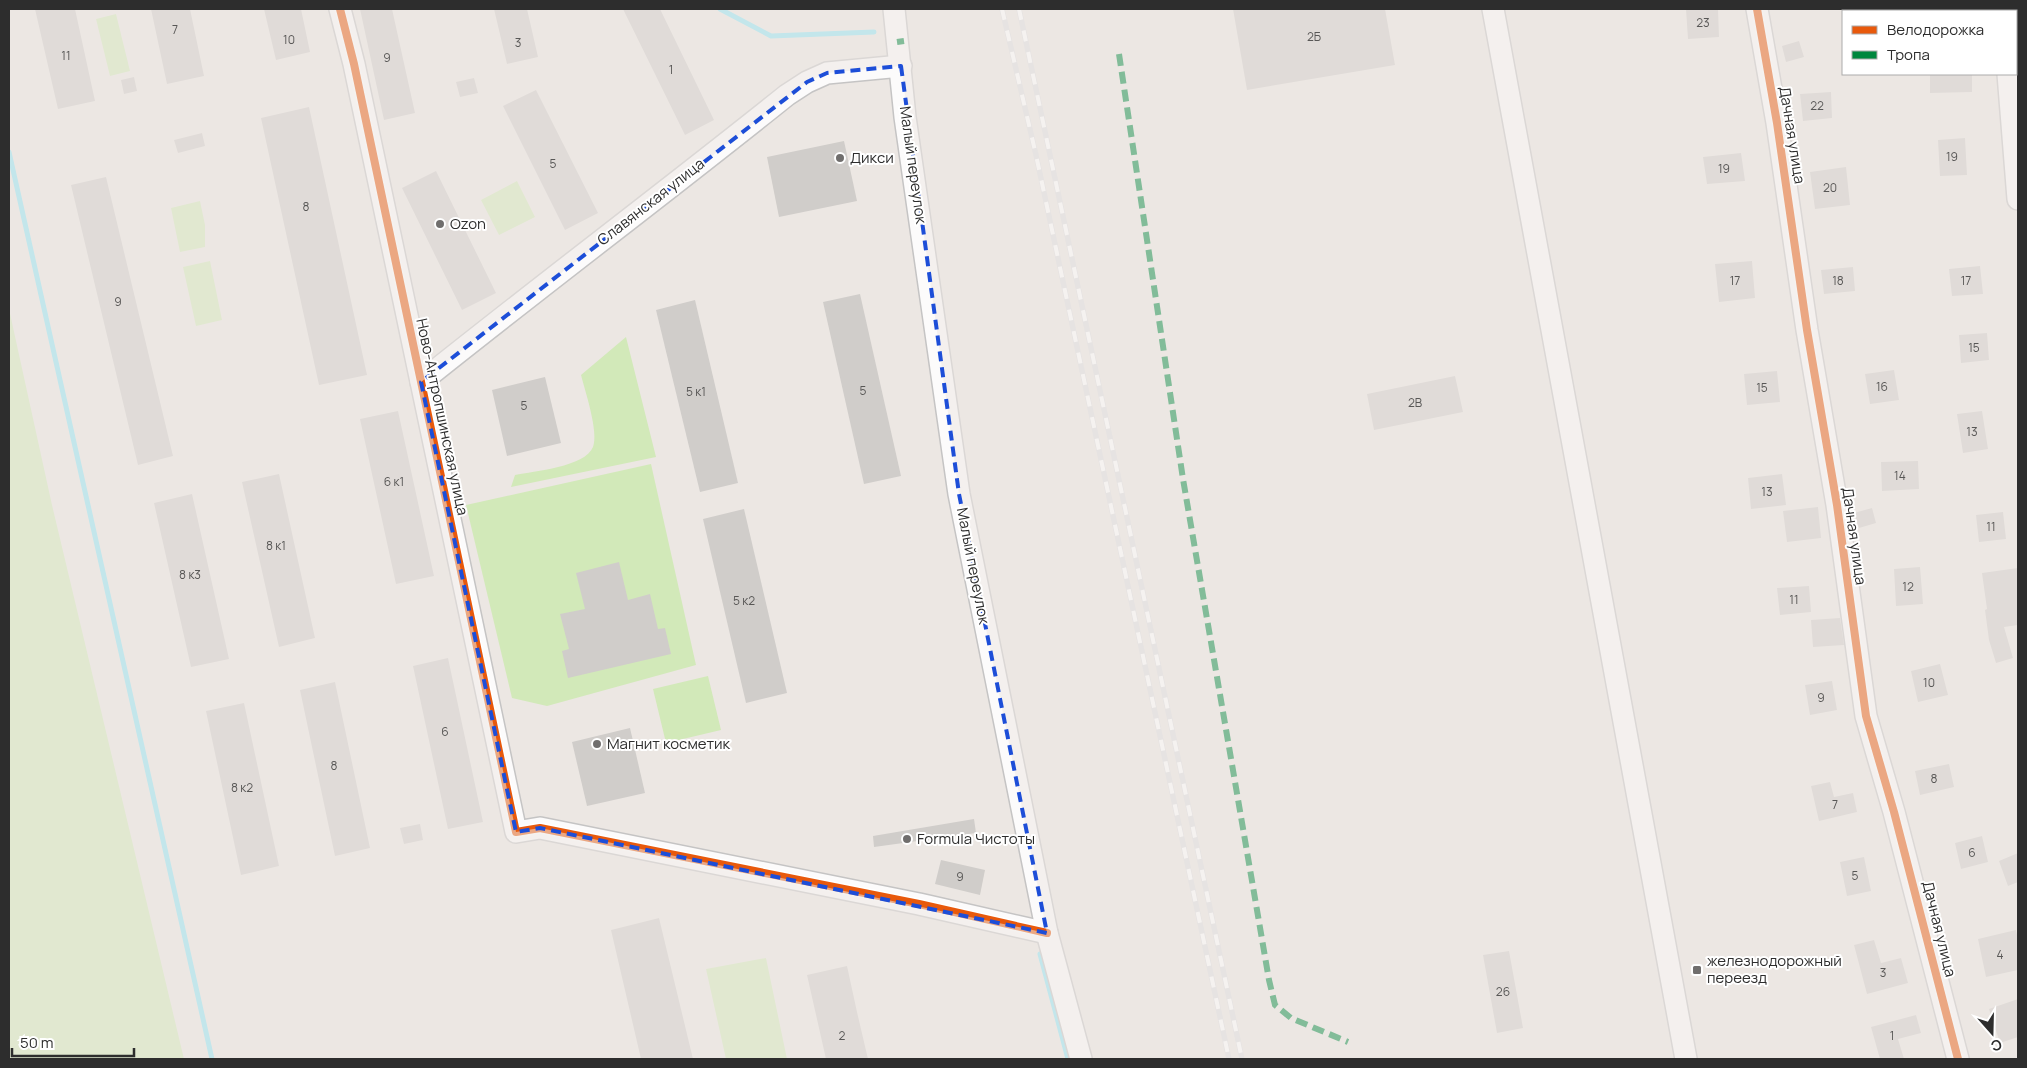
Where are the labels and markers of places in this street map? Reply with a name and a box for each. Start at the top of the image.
place label: Дикси [850,147,894,168]
marker: Дикси [834,152,846,164]
place label: Ozon [450,213,486,234]
marker: Ozon [434,218,446,230]
place label: Магнит косметик [607,733,731,754]
marker: Магнит косметик [591,738,603,750]
place label: Formula Чистоты [917,828,1035,849]
marker: Formula Чистоты [901,833,913,845]
place label: железнодорожный переезд [1707,950,1842,988]
marker: железнодорожный переезд [1691,964,1703,976]

